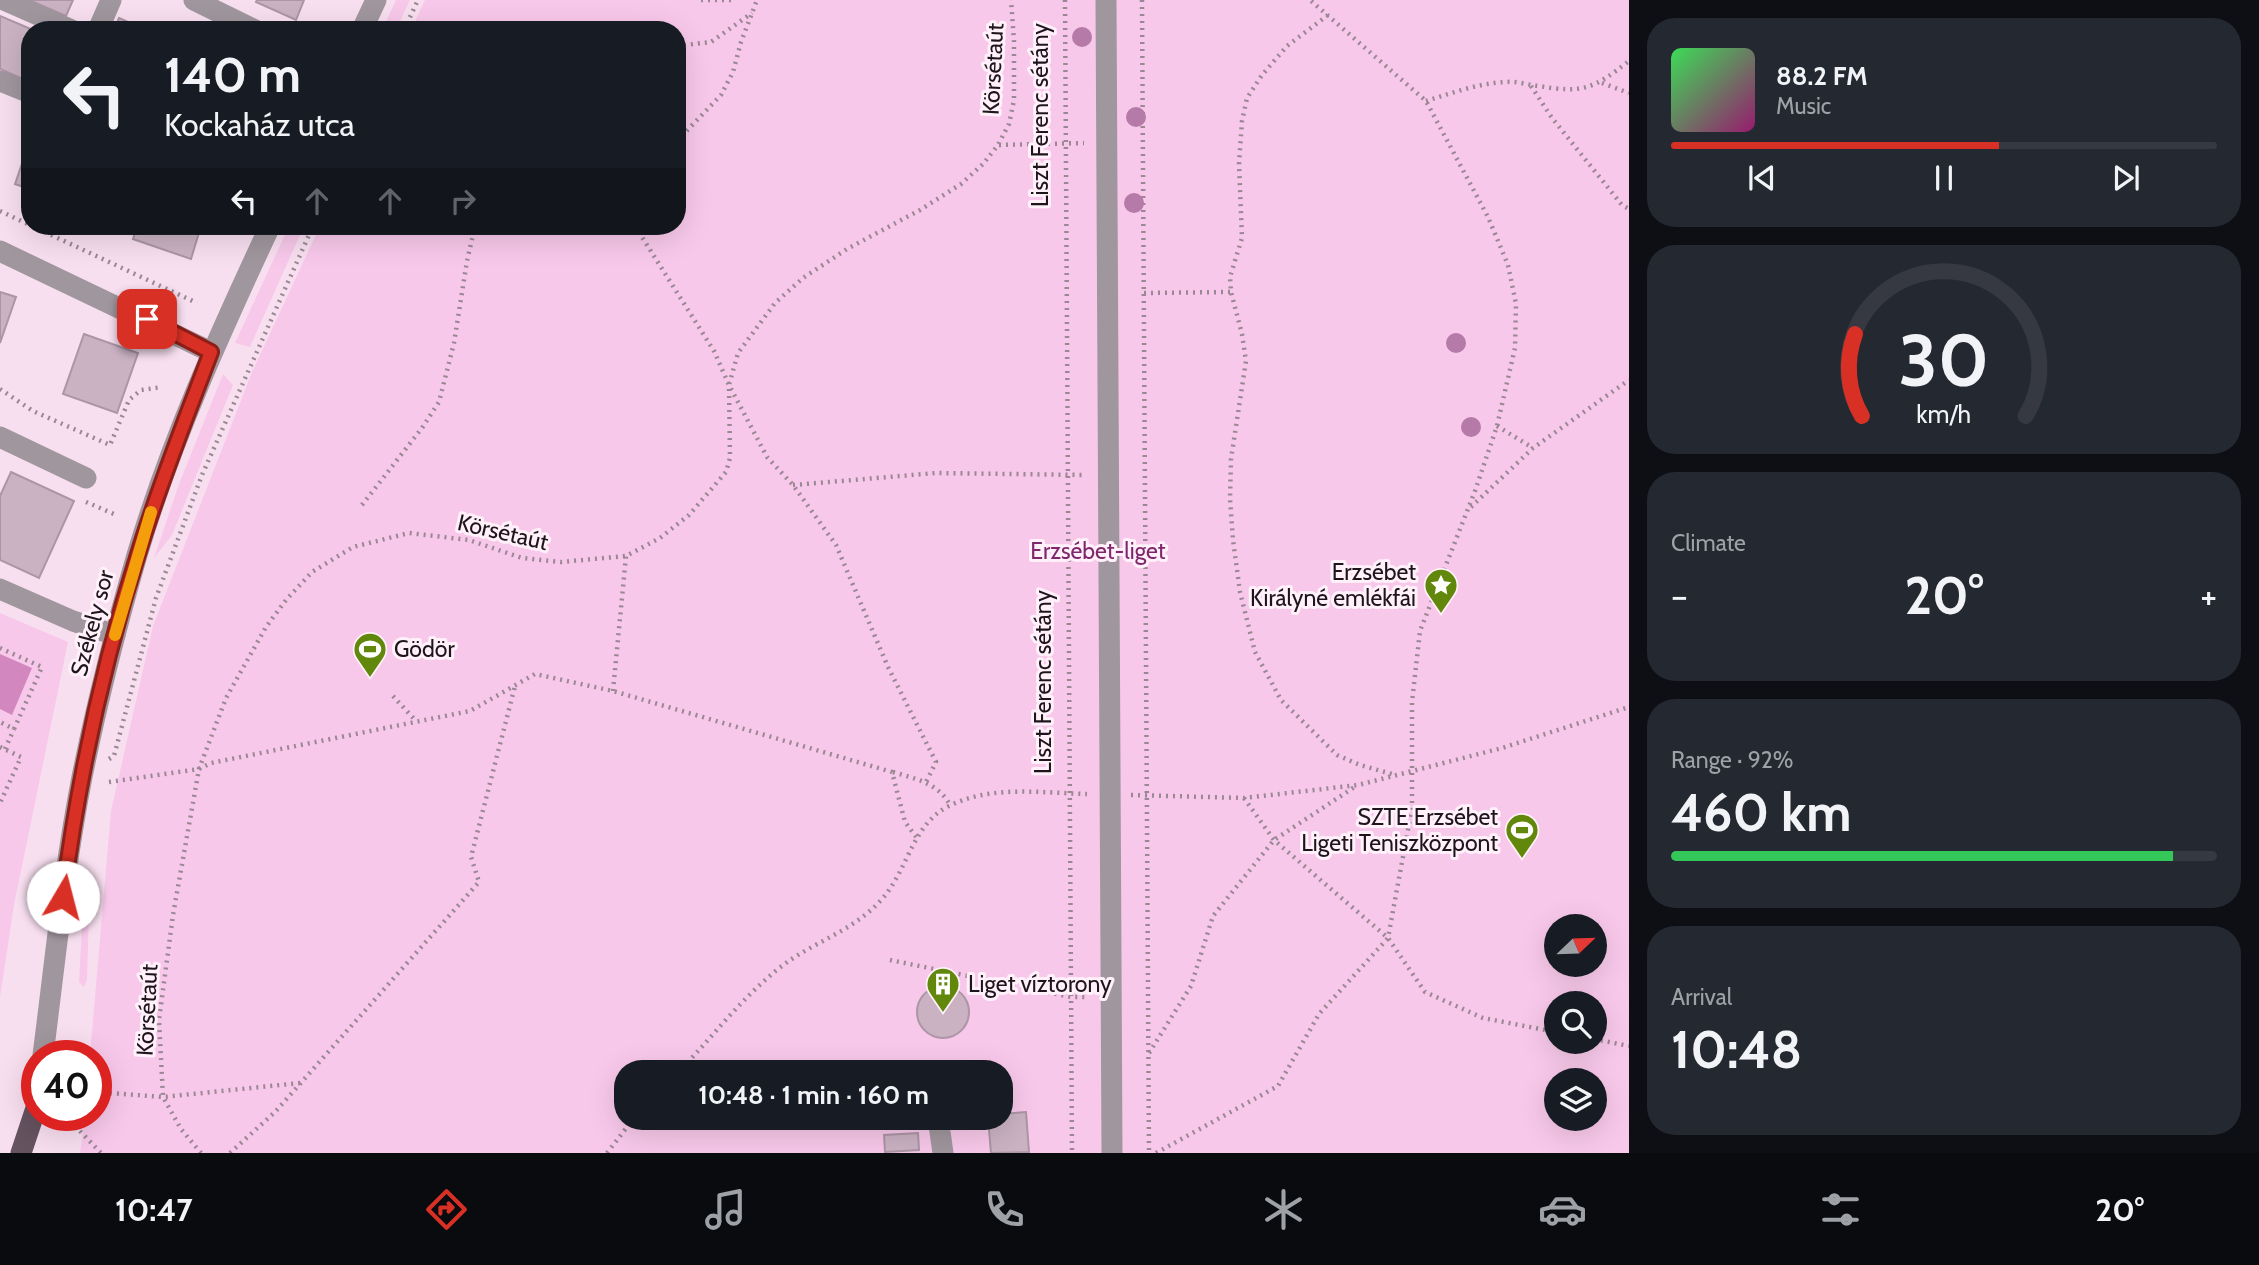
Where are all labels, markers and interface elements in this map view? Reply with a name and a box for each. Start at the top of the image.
street label: Körsétaút [977,22,1009,116]
street label: Liszt Ferenc sétány [1026,23,1054,207]
text: 140 m [164,45,301,104]
icon: left [49,49,140,140]
text: 88.2 FM [1776,60,1868,92]
text: Music [1776,92,1831,120]
text: Kockaház utca [164,105,355,144]
icon: previous [1743,159,1781,197]
icon: pause [1925,159,1963,197]
icon: next [2107,159,2145,197]
icon: left [225,182,263,220]
icon: ahead [298,182,336,220]
icon: ahead [371,182,409,220]
icon: right [444,182,482,220]
pin [117,289,177,349]
icon: arrive [128,300,166,338]
text: 30 [1899,316,1989,404]
text: km/h [1917,398,1971,428]
street label: Körsétaút [455,508,551,556]
text: Climate [1671,529,1746,557]
park label: Erzsébet-liget [1030,537,1166,565]
place label: Erzsébet Királyné emlékfái [1250,558,1416,612]
text: 20° [1904,564,1984,627]
street label: Székely sor [64,566,120,679]
place icon: Erzsébet Királyné emlékfái [1422,566,1460,615]
text: − [1671,572,1688,619]
text: + [2200,572,2217,619]
street label: Liszt Ferenc sétány [1029,590,1057,774]
sports icon: Gödör [351,630,389,679]
place label: Gödör [394,635,455,663]
text: Range · 92% [1671,746,1794,774]
text: 460 km [1671,781,1851,844]
place label: SZTE Erzsébet Ligeti Teniszközpont [1301,803,1498,857]
sports icon: SZTE Erzsébet Ligeti Teniszközpont [1503,811,1541,860]
position arrow [26,860,100,934]
north arrow [1544,914,1606,976]
map controls [1544,914,1607,1131]
street label: Körsétaút [131,963,163,1057]
building icon: Liget víztorony [924,965,962,1014]
place label: Liget víztorony [968,970,1112,998]
text: Arrival [1671,983,1732,1011]
button: search [1544,991,1607,1054]
text: 10:48 [1671,1018,1802,1081]
speed limit sign: 40 [21,1040,112,1131]
button: layers [1544,1068,1607,1131]
text: 10:48 · 1 min · 160 m [698,1079,929,1111]
icon: directions [422,1185,471,1234]
icon: music [701,1185,750,1234]
icon: phone [980,1185,1029,1234]
icon: climate [1259,1185,1308,1234]
icon: car [1538,1185,1587,1234]
icon: filters [1816,1185,1865,1234]
text: 10:47 [115,1190,193,1229]
text: 20° [2095,1190,2144,1229]

